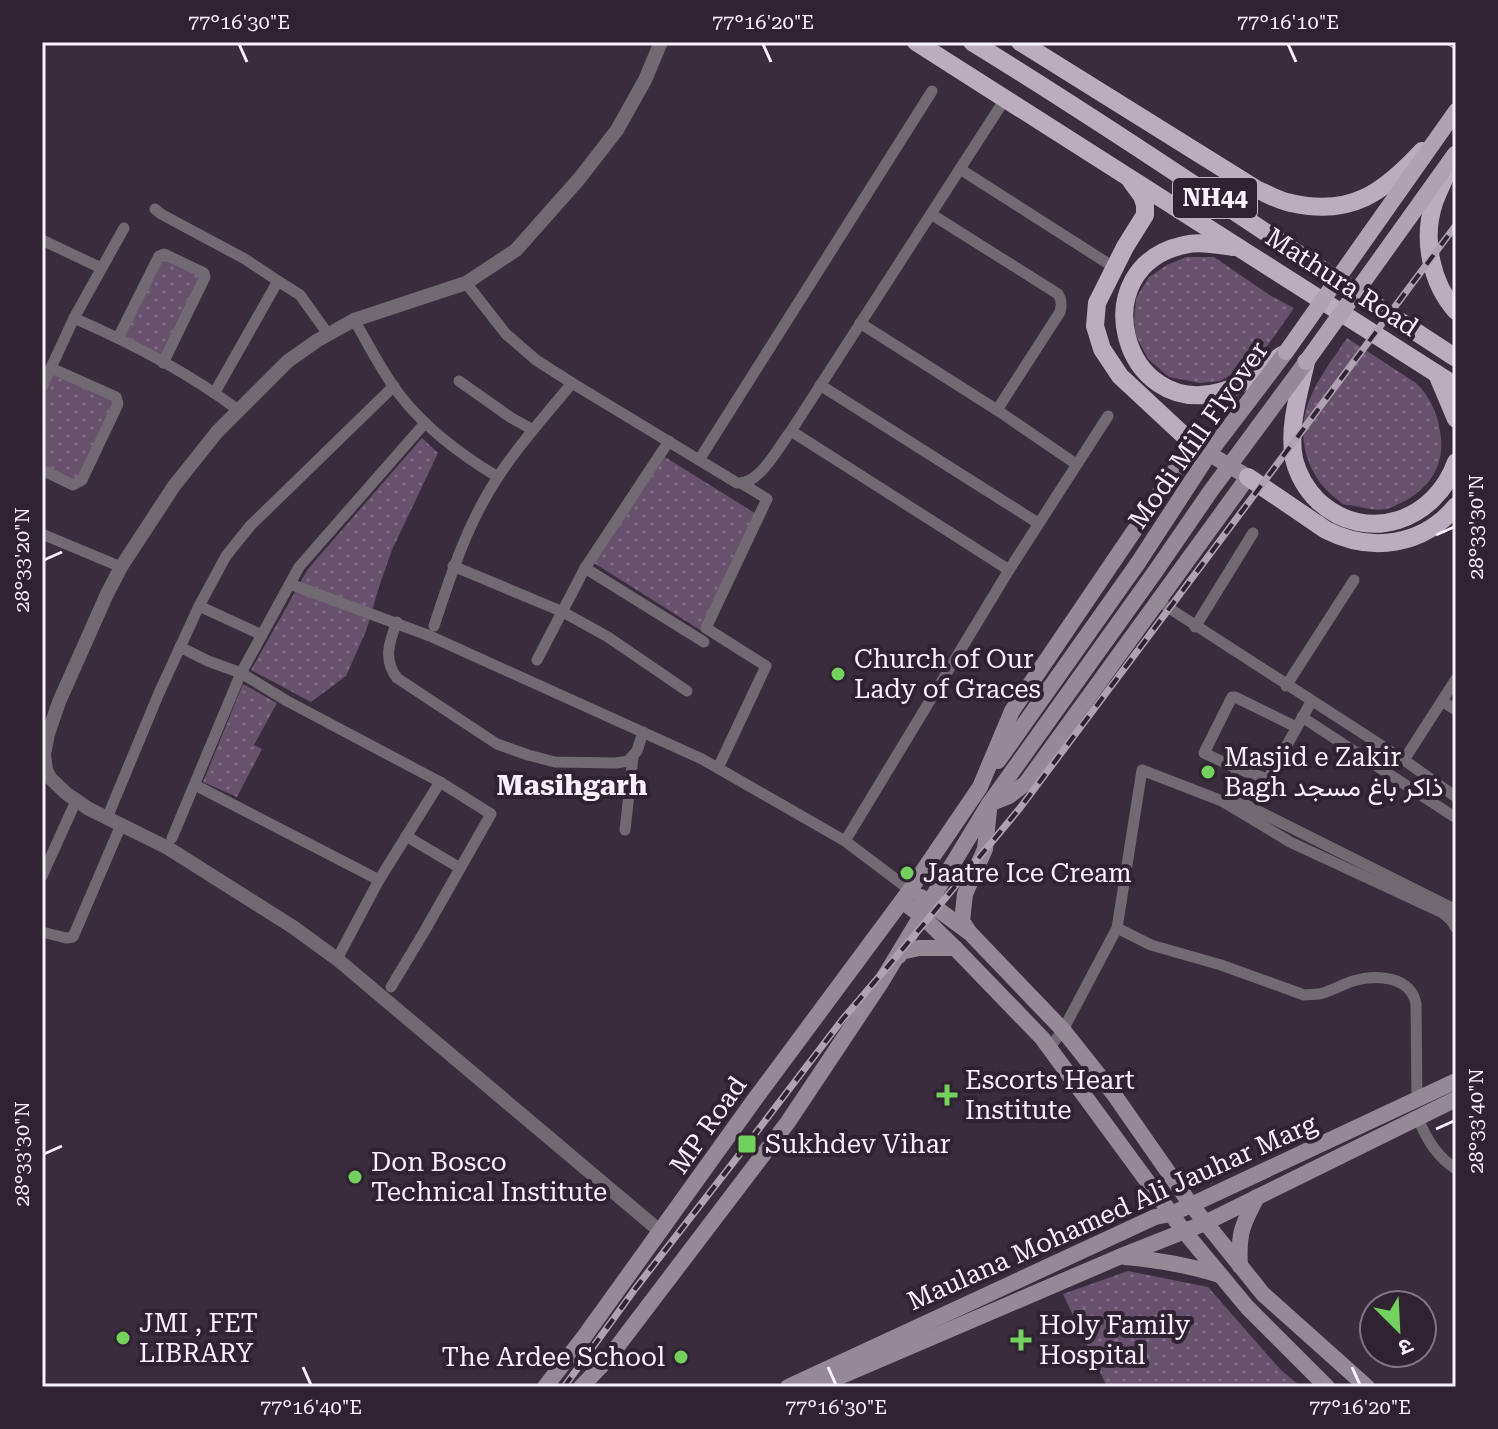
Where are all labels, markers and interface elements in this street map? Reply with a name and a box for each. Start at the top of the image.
text: 77°16'30"E [188,10,290,34]
text: 77°16'20"E [712,10,814,34]
text: 77°16'10"E [1237,10,1339,34]
road number: NH44 [1173,178,1257,218]
street label: Mathura Road [1260,222,1424,343]
street label: Modi Mill Flyover [1122,336,1274,534]
text: 28°33'30"N [1464,474,1488,580]
text: 28°33'20"N [10,507,34,613]
place label: Church of Our Lady of Graces [854,644,1041,704]
marker: Church of Our Lady of Graces [829,665,847,683]
place label: Masjid e Zakir Bagh ذاکر باغ مسجد [1224,742,1443,805]
marker: Masjid e Zakir Bagh ذاکر باغ مسجد [1199,763,1217,781]
district label: Masihgarh [496,769,648,802]
place label: Jaatre Ice Cream [923,858,1132,888]
marker: Jaatre Ice Cream [898,864,916,882]
place label: Escorts Heart Institute [965,1065,1135,1125]
text: 28°33'40"N [1464,1068,1488,1174]
street label: MP Road [664,1070,753,1179]
marker: Escorts Heart Institute [936,1084,958,1106]
text: 28°33'30"N [10,1101,34,1207]
street label: Maulana Mohamed Ali Jauhar Marg [903,1108,1321,1316]
place label: Sukhdev Vihar [765,1129,951,1159]
marker: Sukhdev Vihar [736,1133,758,1155]
place label: Don Bosco Technical Institute [371,1147,607,1207]
marker: Don Bosco Technical Institute [346,1168,364,1186]
north arrow [1358,1289,1438,1369]
place label: JMI , FET LIBRARY [139,1308,258,1368]
place label: Holy Family Hospital [1039,1310,1191,1370]
marker: JMI , FET LIBRARY [114,1329,132,1347]
marker: Holy Family Hospital [1010,1329,1032,1351]
text: उ [1394,1333,1417,1361]
place label: The Ardee School [442,1342,665,1372]
marker: The Ardee School [672,1348,690,1366]
text: 77°16'40"E [260,1395,362,1419]
text: 77°16'30"E [785,1395,887,1419]
text: 77°16'20"E [1309,1395,1411,1419]

